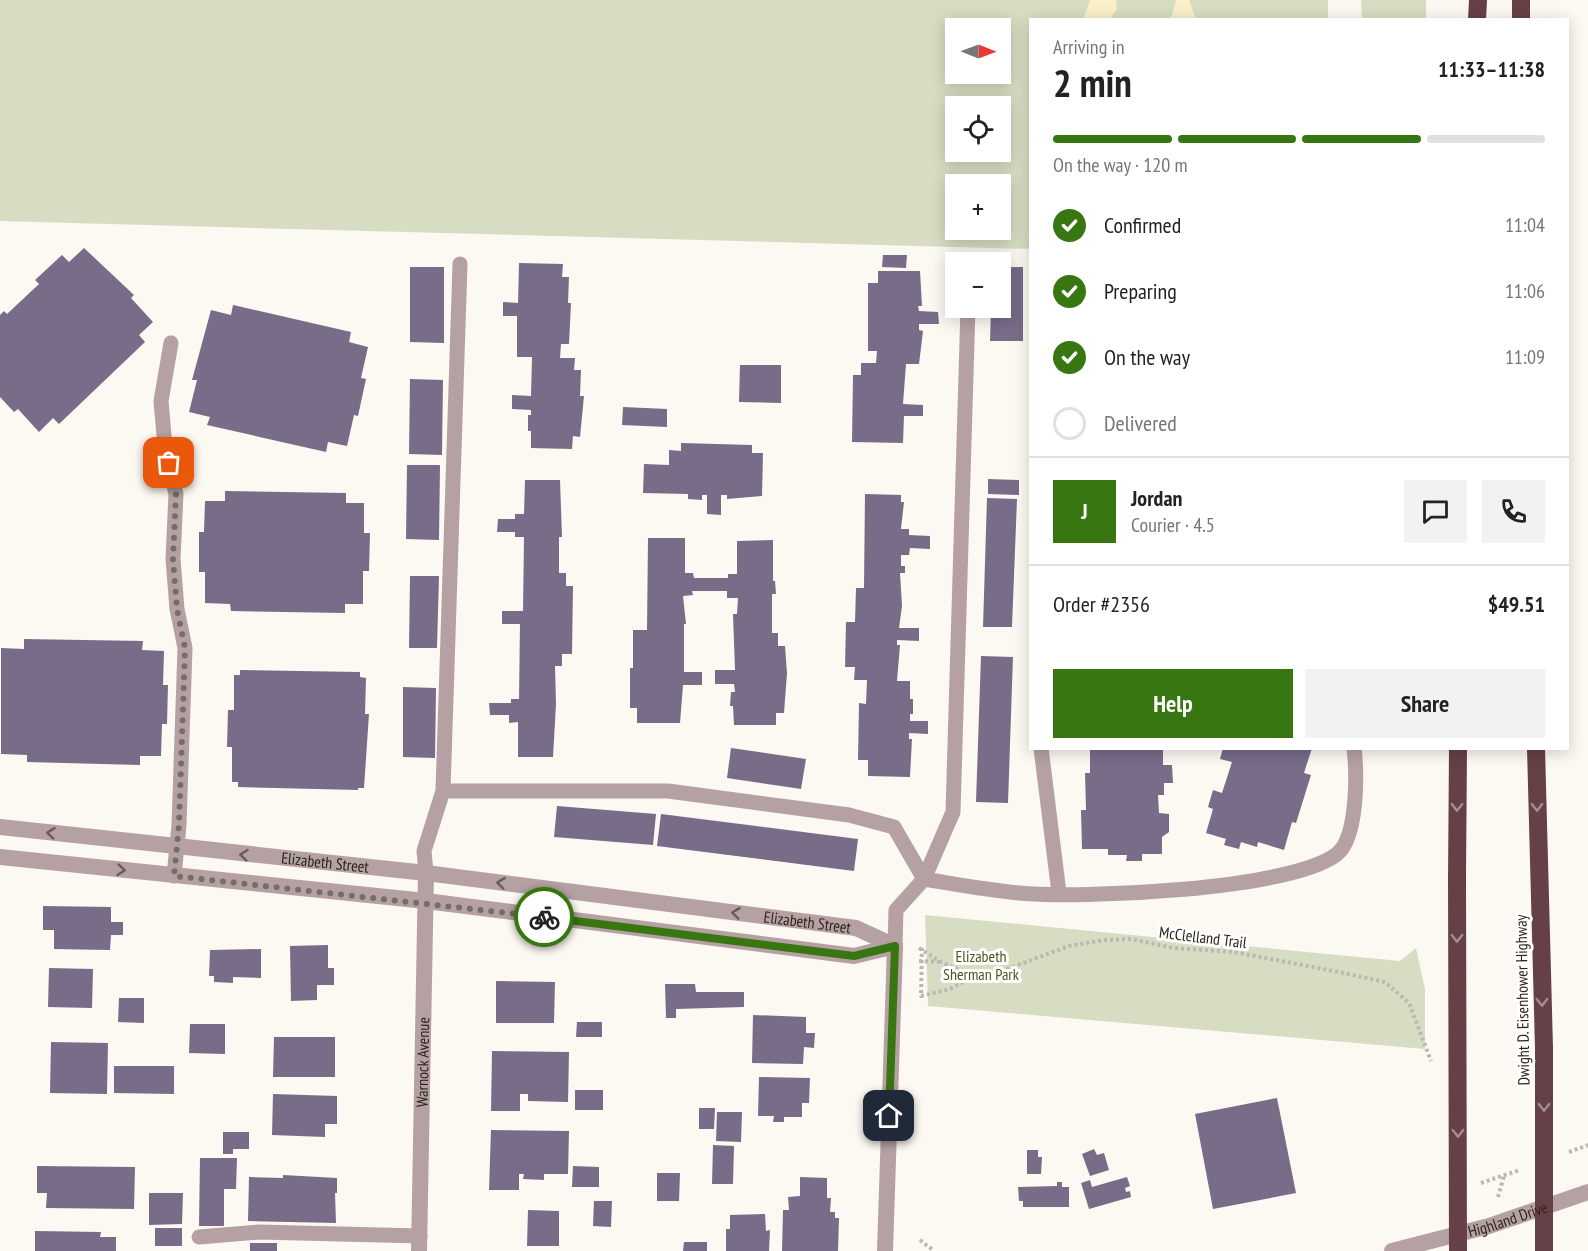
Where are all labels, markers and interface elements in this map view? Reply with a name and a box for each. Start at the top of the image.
north arrow [945,18,1011,84]
map controls [945,18,1011,318]
text: Arriving in [1053,34,1125,60]
text: 11:33–11:38 [1438,55,1545,83]
text: 2 min [1053,57,1132,108]
button: locate [945,96,1011,162]
text: On the way · 120 m [1053,152,1188,178]
button: + [945,174,1011,240]
icon: check [1053,209,1086,242]
text: Confirmed [1104,211,1181,239]
text: 11:04 [1505,212,1545,238]
button: − [945,252,1011,318]
icon: check [1053,275,1086,308]
text: Preparing [1104,277,1177,305]
text: 11:06 [1505,278,1545,304]
icon: check [1053,341,1086,374]
text: On the way [1104,343,1190,371]
text: 11:09 [1505,344,1545,370]
text: Delivered [1104,409,1177,437]
pin [143,437,194,488]
icon: bag [152,446,185,479]
button: chat [1404,480,1467,543]
button: phone [1482,480,1545,543]
text: Jordan [1131,484,1182,512]
text: J [1081,497,1088,525]
text: Courier · 4.5 [1131,512,1215,538]
text: Order #2356 [1053,590,1150,618]
text: $49.51 [1488,590,1545,618]
button: Help [1053,669,1293,738]
button: Share [1305,669,1545,738]
one-way arrow [1451,802,1464,811]
one-way arrow [1531,802,1544,811]
one-way arrow [46,828,55,840]
street label: Elizabeth Street [280,847,370,877]
one-way arrow [240,849,249,862]
one-way arrow [116,863,125,876]
one-way arrow [496,877,505,889]
courier [514,887,574,947]
icon: bike [528,901,561,934]
street label: Elizabeth Street [763,906,853,937]
one-way arrow [731,907,741,919]
street label: Dwight D. Eisenhower Highway [1511,914,1533,1086]
street label: McClelland Trail [1158,922,1248,952]
one-way arrow [1451,933,1463,942]
park label: Elizabeth Sherman Park [943,946,1020,984]
one-way arrow [1536,997,1549,1006]
street label: Warnock Avenue [412,1017,433,1107]
pin [863,1090,914,1141]
icon: home [872,1099,905,1132]
one-way arrow [1538,1102,1550,1111]
one-way arrow [1452,1128,1464,1137]
street label: Highland Drive [1466,1197,1550,1241]

